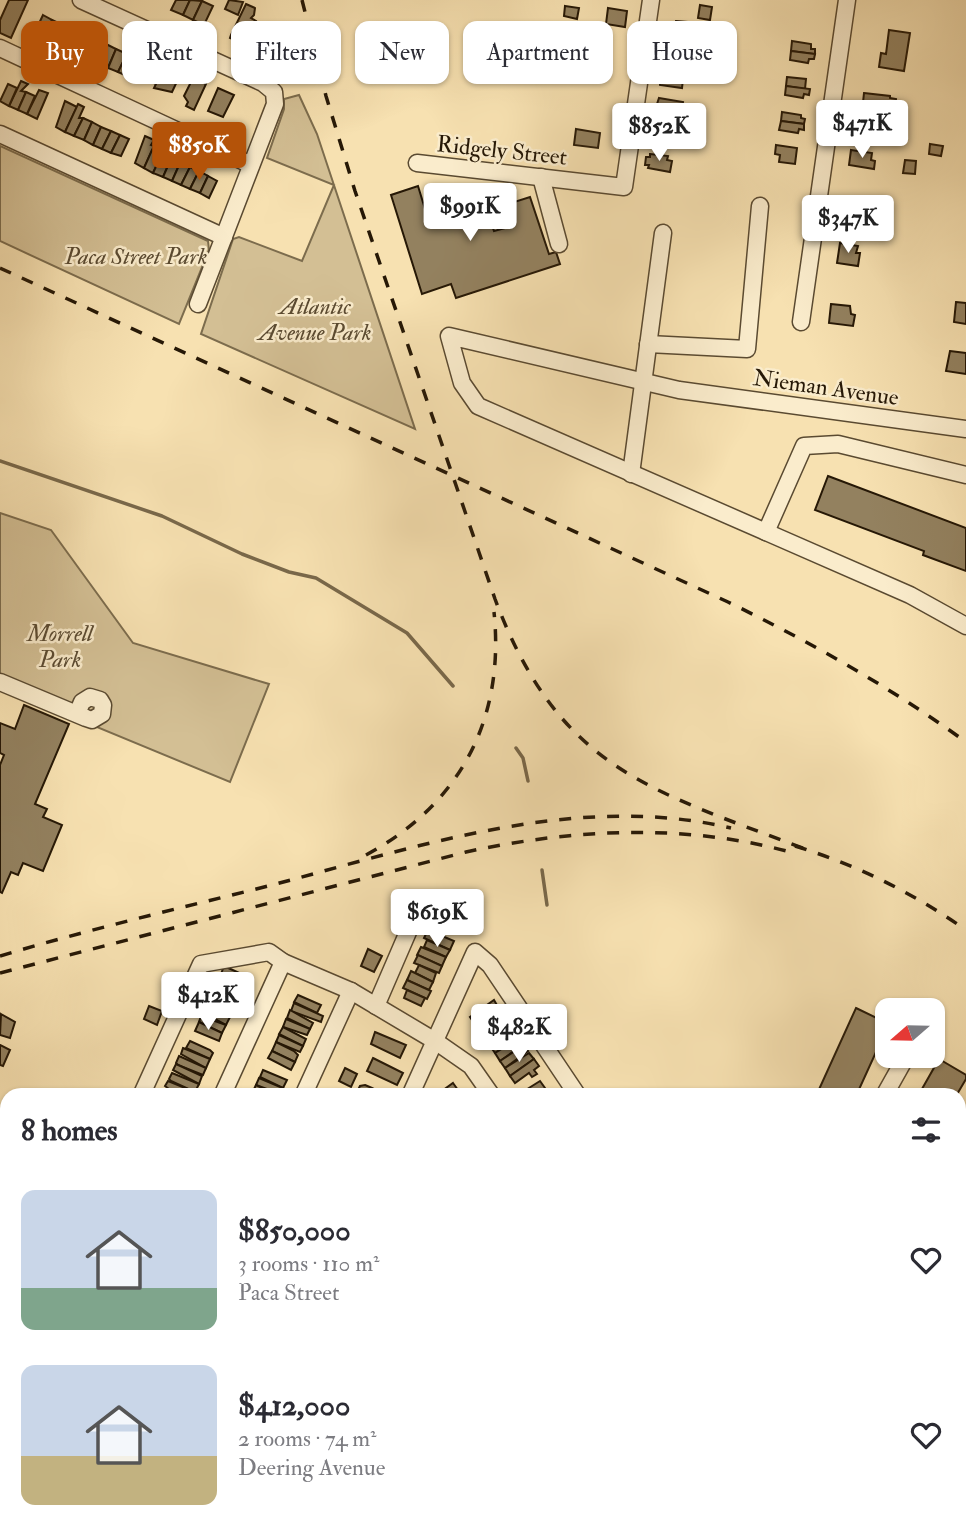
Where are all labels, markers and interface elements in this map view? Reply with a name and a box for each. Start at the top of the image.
chip: Buy [21,21,108,84]
chip: Rent [122,21,217,84]
chip: Filters [231,21,341,84]
chip: New [355,21,449,84]
chip: Apartment [463,21,613,84]
chip: House [627,21,737,84]
pin: $471K [813,100,911,160]
pin: $852K [610,104,708,163]
text: $471K [832,108,892,137]
text: $852K [628,111,690,140]
pin: $850K [150,122,248,182]
street label: Ridgely Street [435,129,569,172]
text: $850K [168,130,230,159]
pin: $991K [421,184,519,243]
text: $991K [440,191,500,220]
pin: $347K [799,196,897,255]
text: $347K [818,203,878,232]
park label: Paca Street Park [64,242,208,271]
park label: Atlantic Avenue Park [256,292,371,347]
street label: Nieman Avenue [751,363,901,412]
park label: Morrell Park [25,619,94,674]
pin: $619K [388,890,486,949]
text: $619K [407,897,467,926]
pin: $412K [159,972,257,1032]
text: $412K [177,980,239,1009]
north arrow [875,998,945,1068]
map controls [875,998,945,1068]
pin: $482K [470,1004,568,1064]
text: $482K [487,1012,551,1041]
icon: filters [907,1111,945,1149]
text: 8 homes [21,1112,118,1149]
text: $850,000 [238,1212,351,1249]
icon: home [77,1218,161,1302]
icon: heart [907,1241,945,1279]
text: 3 rooms · 110 m² [238,1249,379,1278]
text: Paca Street [238,1278,339,1307]
text: $412,000 [238,1387,350,1424]
icon: home [77,1393,161,1477]
icon: heart [907,1416,945,1454]
text: 2 rooms · 74 m² [238,1424,377,1453]
text: Deering Avenue [238,1453,385,1482]

